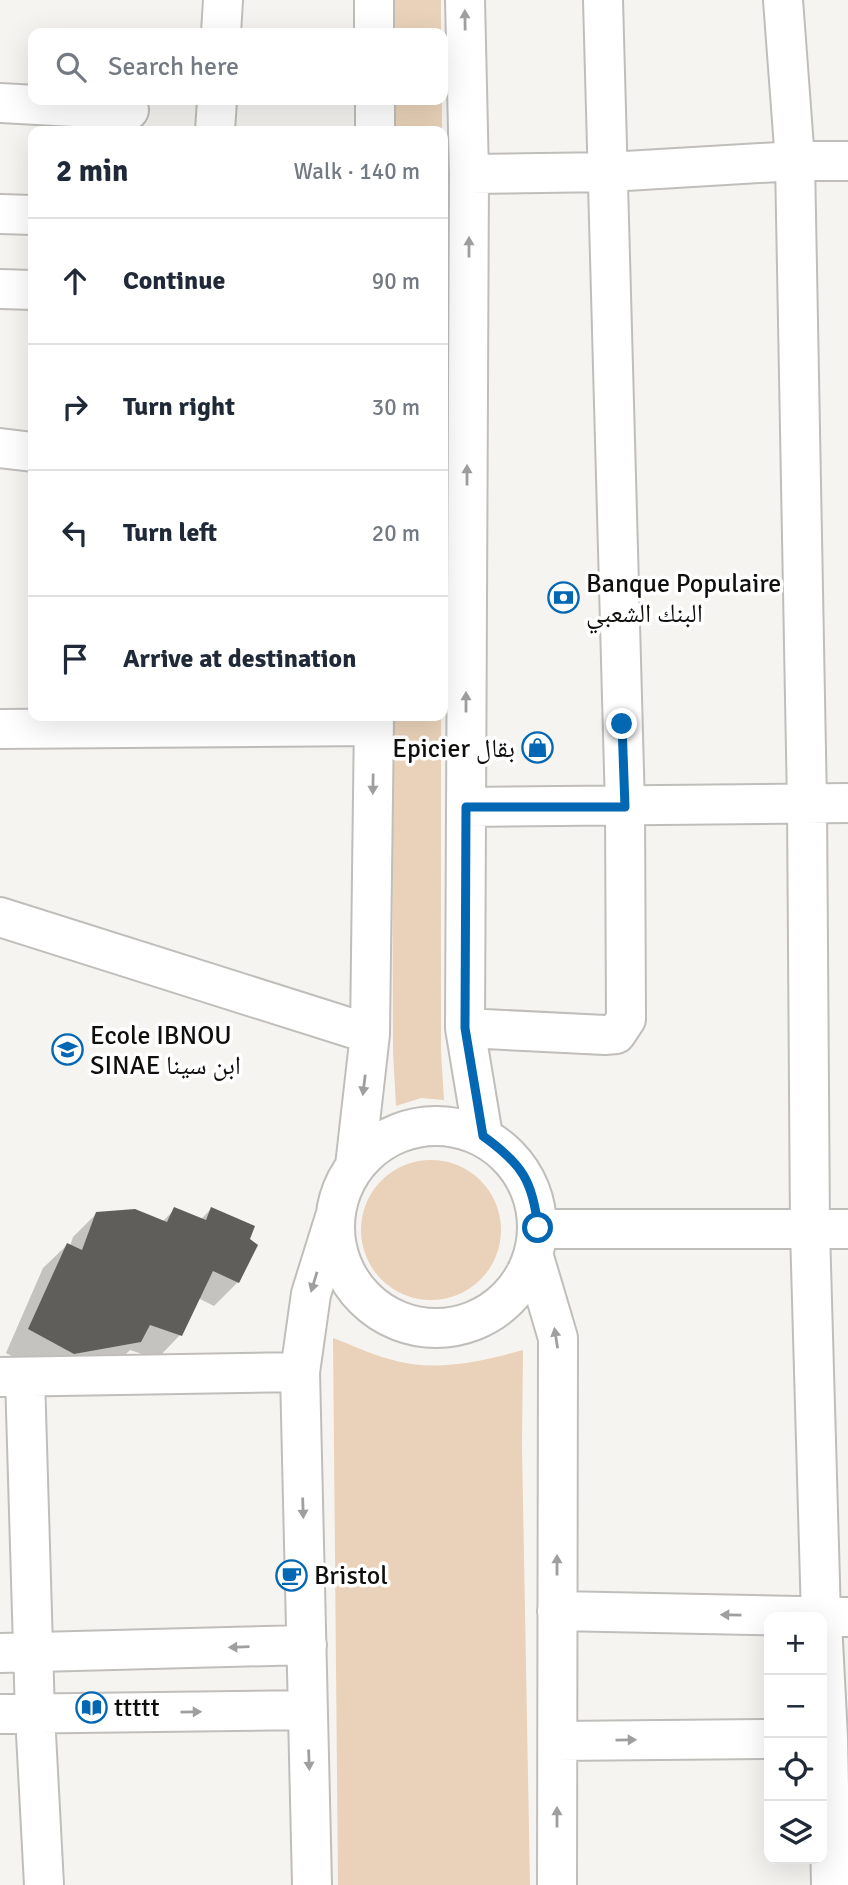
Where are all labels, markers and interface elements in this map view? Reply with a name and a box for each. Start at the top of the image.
one-way arrow [460,8,471,30]
search box [28,28,448,105]
icon: search [52,48,90,86]
text: Search here [108,51,239,83]
text: 2 min [56,153,128,190]
text: Walk · 140 m [294,157,420,186]
one-way arrow [463,236,474,258]
icon: ahead [56,262,94,300]
text: Continue [123,265,225,297]
text: 90 m [372,267,420,296]
icon: right [56,388,94,426]
text: Turn right [123,391,235,423]
text: 30 m [372,393,420,422]
one-way arrow [461,463,473,485]
icon: left [56,514,94,552]
text: Turn left [123,517,217,549]
text: 20 m [372,519,420,548]
place label: Banque Populaire البنك الشعبي [586,568,781,634]
bank icon: Banque Populaire البنك الشعبي [546,581,580,615]
icon: arrive [56,640,94,678]
text: Arrive at destination [123,643,356,675]
one-way arrow [460,691,472,713]
route end [606,708,637,739]
shop icon: Epicier بقال [521,731,555,765]
place label: Epicier بقال [392,733,515,765]
one-way arrow [367,773,379,795]
place label: Ecole IBNOU SINAE ابن سينا [90,1020,241,1082]
school or university icon: Ecole IBNOU SINAE ابن سينا [50,1033,84,1067]
one-way arrow [359,1074,370,1096]
route start [522,1212,553,1243]
one-way arrow [309,1272,319,1293]
one-way arrow [550,1327,561,1349]
one-way arrow [298,1497,309,1519]
one-way arrow [551,1554,563,1576]
cafe icon: Bristol [274,1558,308,1592]
place label: Bristol [314,1560,388,1592]
one-way arrow [720,1609,742,1621]
map controls [764,1612,827,1864]
button: + [764,1612,827,1675]
one-way arrow [227,1641,249,1653]
button: − [764,1675,827,1738]
library icon: ttttt [74,1690,108,1724]
place label: ttttt [114,1692,160,1724]
one-way arrow [180,1707,202,1718]
one-way arrow [615,1734,637,1746]
button: locate [764,1738,827,1801]
one-way arrow [303,1749,314,1771]
button: layers [764,1801,827,1864]
one-way arrow [551,1806,563,1828]

